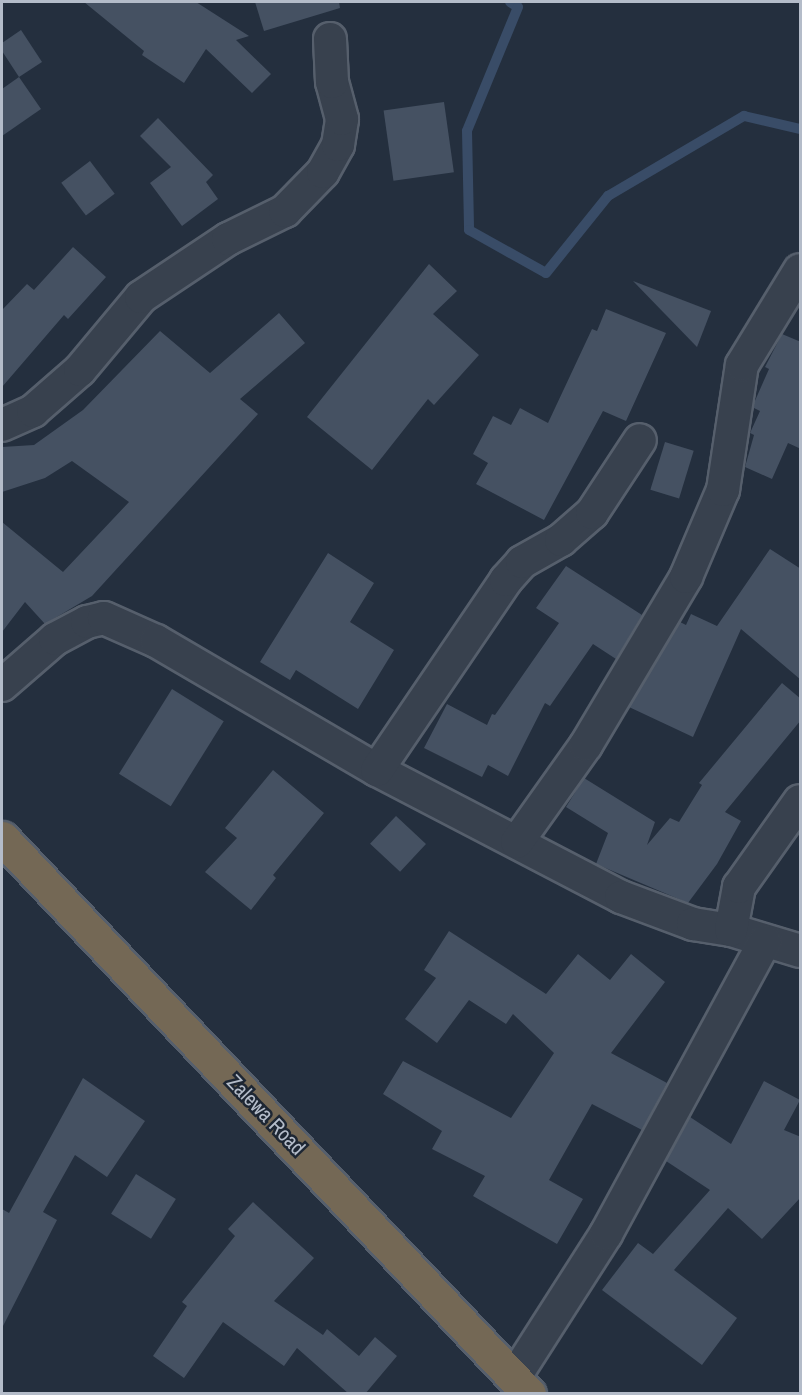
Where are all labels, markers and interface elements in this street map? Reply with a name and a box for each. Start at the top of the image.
street label: Zalewa Road [222,1070,310,1160]

